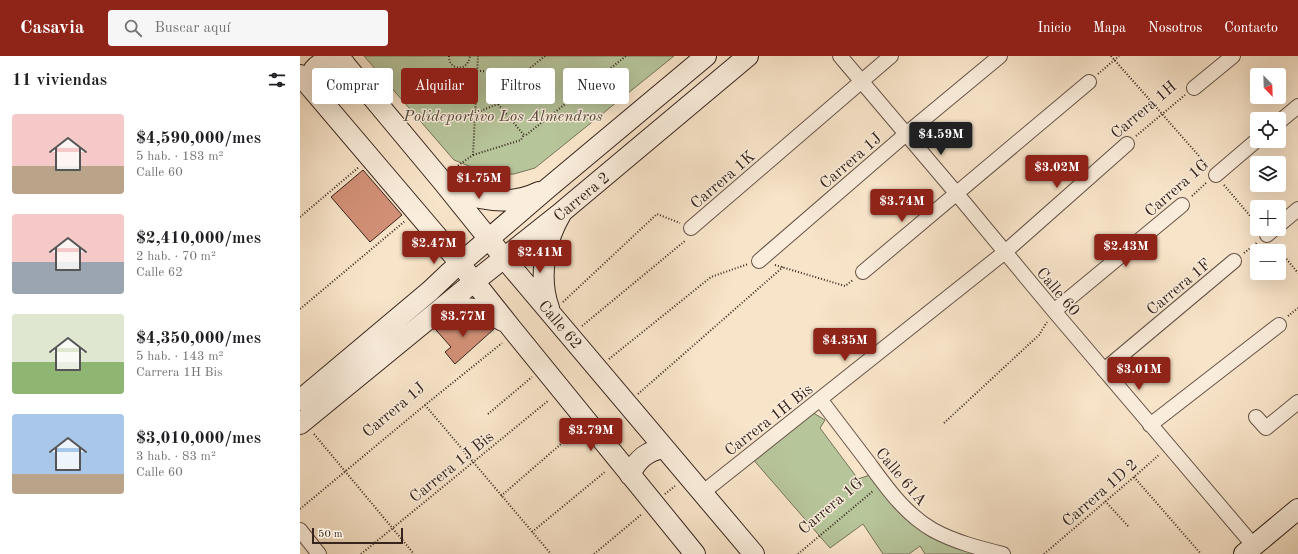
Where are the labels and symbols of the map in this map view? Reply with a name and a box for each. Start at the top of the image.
north arrow [1250,68,1286,104]
street label: Carrera 1H [1109,79,1180,142]
park label: Polideportivo Los Almendros [402,109,603,125]
pin: $4.59M [908,122,974,156]
street label: Carrera 1J [817,130,885,192]
street label: Carrera 1K [688,148,759,213]
pin: $3.02M [1024,155,1090,189]
street label: Carrera 1G [1142,156,1213,220]
pin: $1.75M [446,166,512,200]
street label: Carrera 2 [551,170,613,225]
pin: $3.74M [869,189,935,223]
pin: $2.47M [401,231,467,265]
pin: $2.43M [1093,234,1159,268]
pin: $2.41M [507,240,573,274]
street label: Carrera 1F [1144,256,1214,319]
street label: Calle 60 [1033,265,1082,320]
street label: Calle 62 [535,298,584,353]
pin: $3.77M [430,304,496,338]
pin: $4.35M [812,328,878,362]
pin: $3.01M [1106,357,1172,391]
street label: Carrera 1J [360,380,429,441]
street label: Carrera 1H Bis [722,381,816,460]
pin: $3.79M [558,418,624,452]
street label: Carrera 1J Bis [407,429,497,506]
street label: Calle 61A [872,445,929,509]
street label: Carrera 1D 2 [1060,457,1141,530]
street label: Carrera 1G [796,475,867,538]
scale bar [312,526,403,545]

